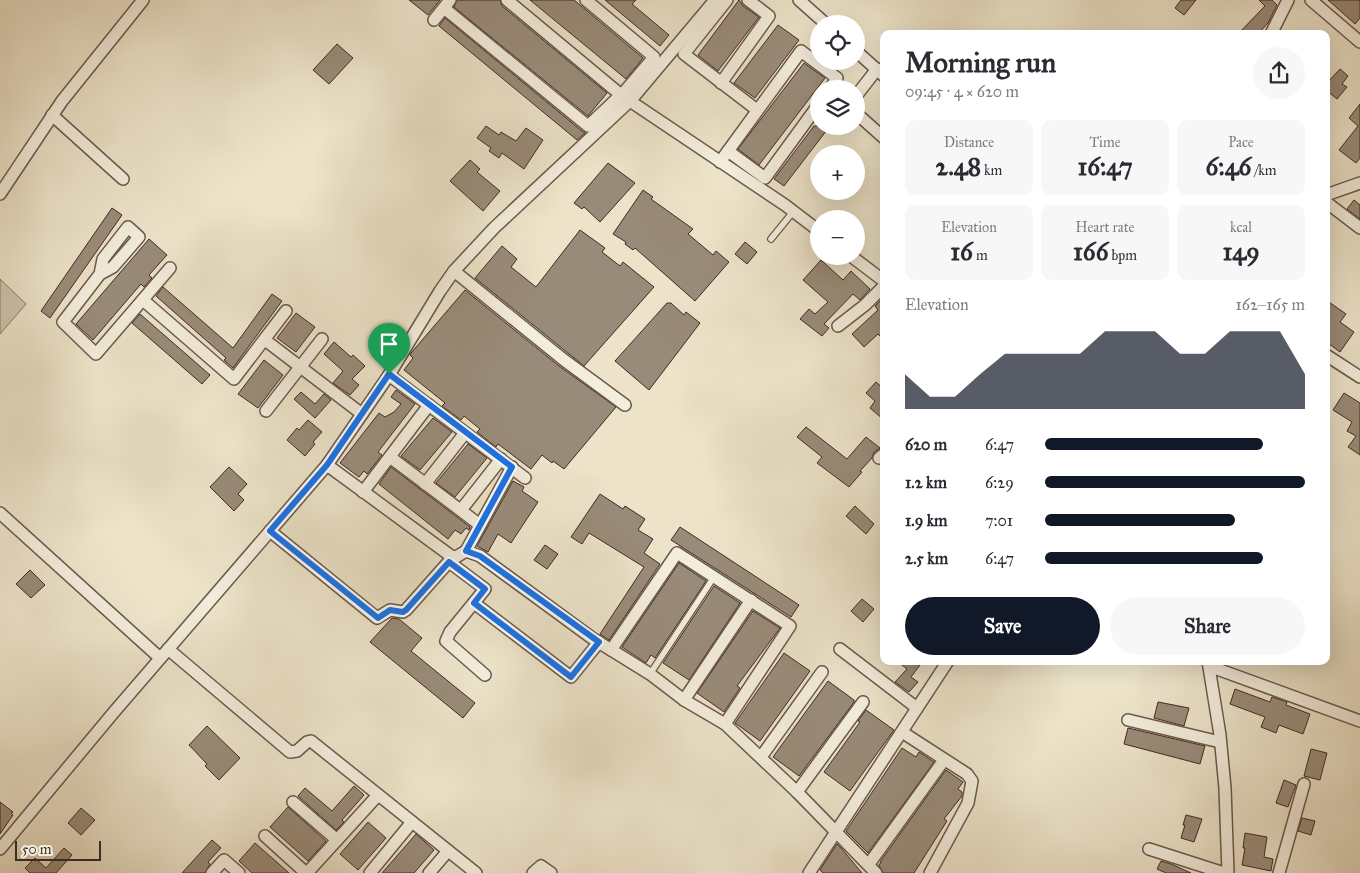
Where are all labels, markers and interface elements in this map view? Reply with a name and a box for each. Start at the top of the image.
map controls [810,15,865,265]
button: locate [810,15,865,70]
text: Morning run [905,45,1056,80]
button: share [1253,47,1305,99]
button: layers [810,80,865,135]
text: 09:45 · 4 × 620 m [905,82,1019,101]
text: Distance [944,134,994,151]
text: Time [1090,134,1121,151]
text: Pace [1228,134,1254,151]
button: + [810,145,865,200]
text: 2.48 [936,151,981,182]
text: 16:47 [1077,151,1133,182]
text: 6:46 [1206,151,1251,182]
text: km [981,162,1002,179]
text: /km [1251,162,1276,179]
button: − [810,210,865,265]
text: Elevation [941,219,997,236]
text: Heart rate [1076,219,1134,236]
text: kcal [1230,219,1252,236]
text: 16 [950,236,973,267]
text: 166 [1073,236,1108,267]
text: 149 [1222,236,1260,267]
text: m [973,247,988,264]
text: bpm [1108,247,1137,264]
text: Elevation [905,295,969,314]
text: 162–165 m [1235,295,1305,314]
pin [368,323,410,374]
icon: arrive [375,330,403,358]
text: 620 m [905,435,947,454]
text: 6:47 [985,435,1014,454]
text: 1.2 km [905,473,947,492]
text: 6:29 [985,473,1014,492]
text: 1.9 km [905,511,948,530]
text: 7:01 [985,511,1013,530]
text: 2.5 km [905,549,948,568]
text: 6:47 [985,549,1014,568]
button: Save [905,597,1100,655]
button: Share [1110,597,1305,655]
scale bar [15,838,101,861]
text: 50 m [22,841,51,858]

